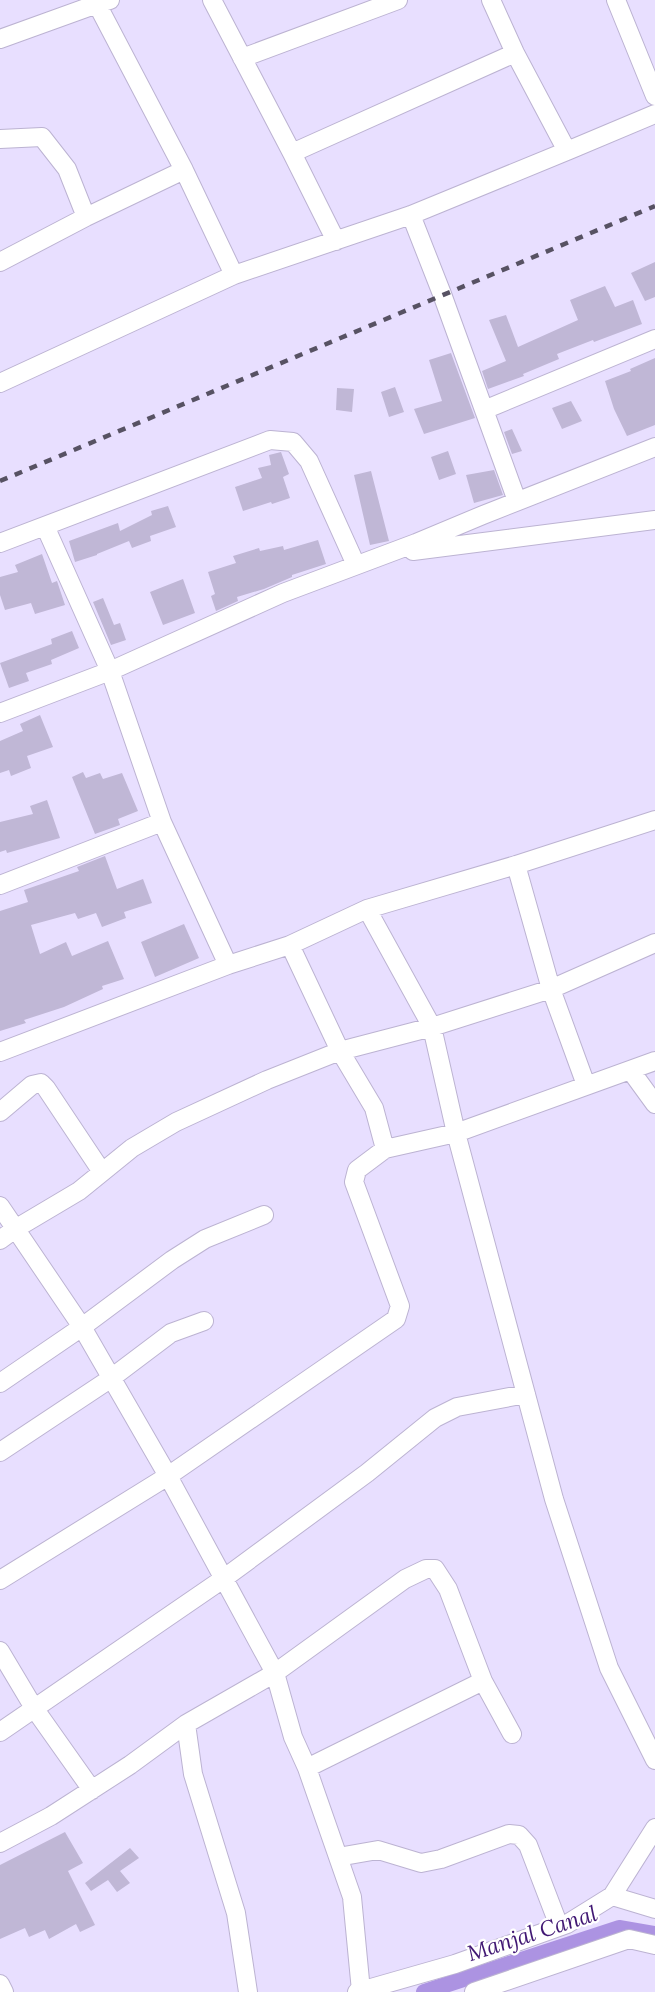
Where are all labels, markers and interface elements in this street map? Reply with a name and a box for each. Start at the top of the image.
water label: Manjal Canal [464,1899,600,1967]

